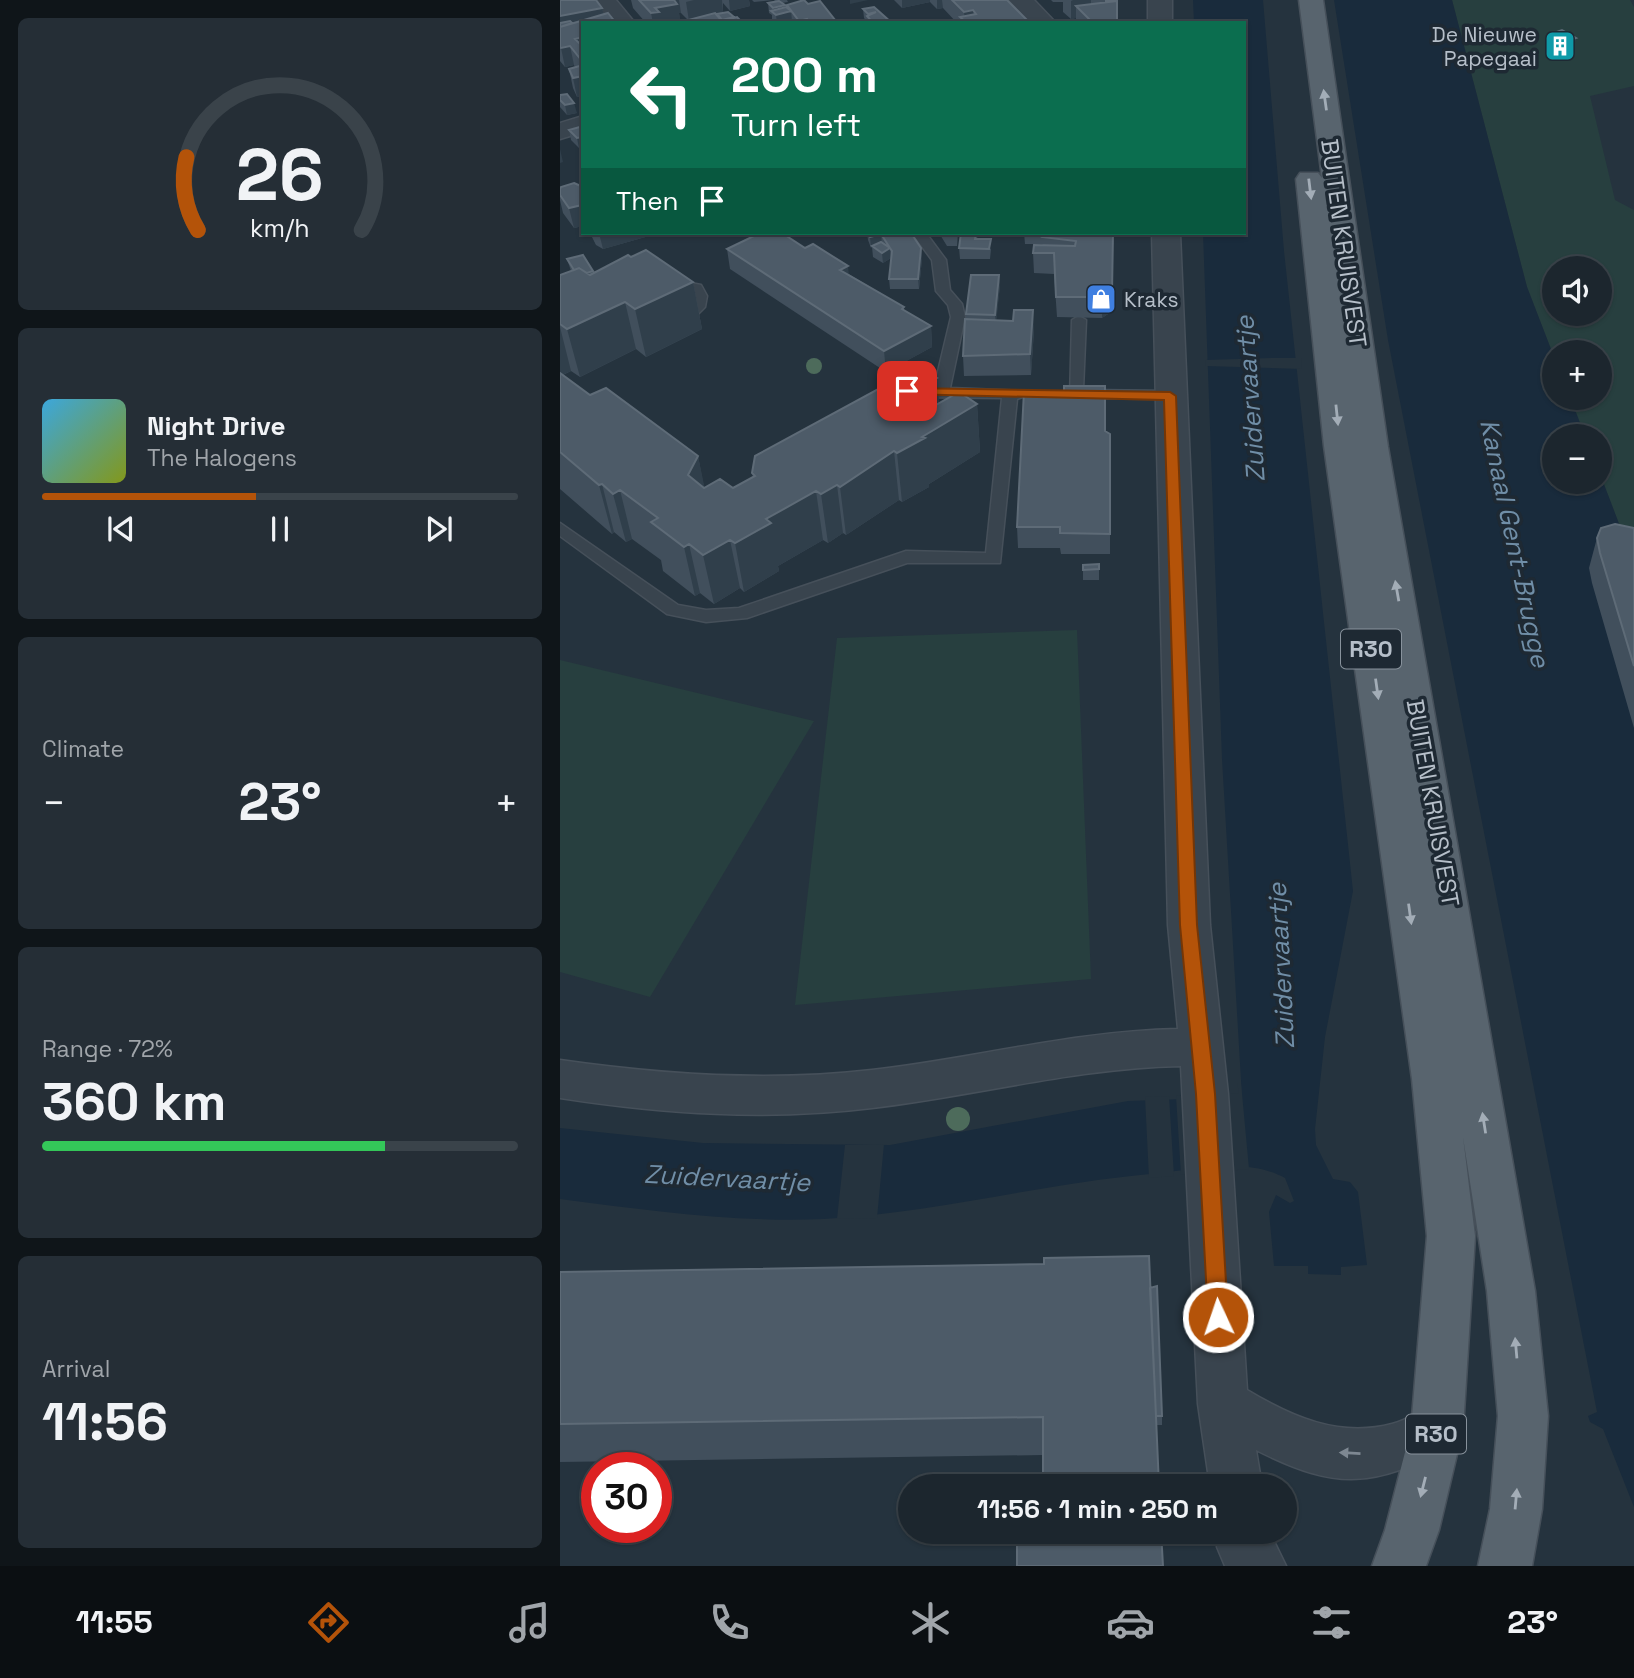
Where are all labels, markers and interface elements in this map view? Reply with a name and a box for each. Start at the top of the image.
place label: De Nieuwe Papegaai [1432,21,1537,72]
building icon: De Nieuwe Papegaai [1543,29,1577,63]
text: 200 m [731,44,878,106]
icon: left [616,49,707,140]
one-way arrow [1319,88,1330,110]
text: Turn left [731,105,861,145]
text: 26 [236,128,324,221]
street label: BUITEN KRUISVEST [1314,137,1374,349]
one-way arrow [1305,179,1316,201]
icon: arrive [693,182,731,220]
text: Then [616,184,679,218]
text: km/h [250,212,310,244]
map controls [1542,256,1612,494]
button: sound [1542,256,1612,326]
shop icon: Kraks [1084,282,1118,316]
place label: Kraks [1124,286,1179,313]
water label: Zuidervaartje [1227,313,1273,483]
button: + [1542,340,1612,410]
pin [877,361,937,421]
icon: arrive [888,372,926,410]
one-way arrow [1332,405,1343,427]
text: Night Drive [147,409,285,443]
water label: Kanaal Gent-Brugge [1472,416,1558,672]
button: − [1542,424,1612,494]
text: The Halogens [147,443,297,473]
icon: previous [102,510,140,548]
icon: pause [261,510,299,548]
icon: next [420,510,458,548]
one-way arrow [1391,580,1402,602]
road number: R30 [1341,629,1401,668]
one-way arrow [1371,678,1382,700]
street label: BUITEN KRUISVEST [1400,697,1466,909]
text: Climate [42,734,124,764]
text: 23° [239,769,322,835]
text: − [42,779,66,827]
text: + [494,779,518,827]
water label: Zuidervaartje [1260,881,1302,1050]
one-way arrow [1405,903,1416,925]
text: Range · 72% [42,1034,173,1064]
text: 360 km [42,1069,226,1135]
one-way arrow [1478,1112,1489,1134]
water label: Zuidervaartje [643,1157,812,1199]
position arrow [1181,1280,1255,1354]
one-way arrow [1511,1337,1522,1359]
text: Arrival [42,1354,110,1384]
text: 11:56 [42,1389,168,1455]
road number: R30 [1406,1414,1466,1454]
one-way arrow [1338,1447,1360,1458]
speed limit sign: 30 [581,1452,672,1543]
one-way arrow [1417,1476,1428,1498]
one-way arrow [1511,1488,1522,1510]
text: 11:56 · 1 min · 250 m [977,1492,1218,1526]
icon: directions [304,1598,353,1647]
icon: music [505,1598,554,1647]
icon: phone [705,1598,754,1647]
icon: climate [906,1598,955,1647]
icon: car [1106,1598,1155,1647]
icon: filters [1307,1598,1356,1647]
text: 11:55 [76,1602,153,1642]
text: 23° [1507,1602,1558,1642]

